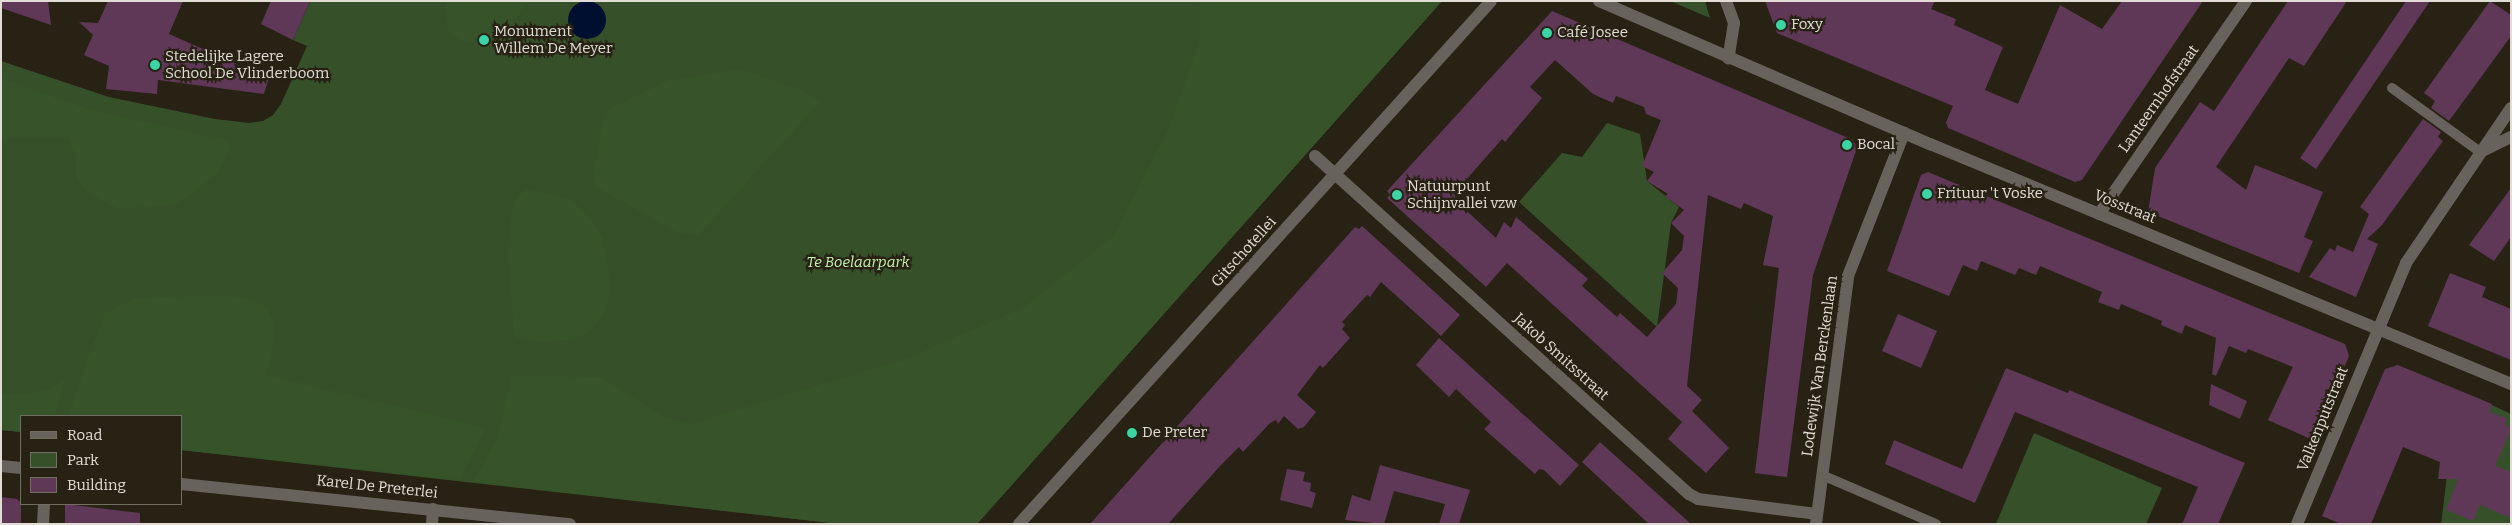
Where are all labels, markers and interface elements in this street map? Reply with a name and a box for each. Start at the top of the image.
place label: Foxy [1791,16,1823,34]
marker: Foxy [1775,19,1787,31]
place label: Monument Willem De Meyer [494,22,613,57]
place label: Café Josee [1557,24,1628,42]
marker: Café Josee [1541,27,1553,39]
marker: Monument Willem De Meyer [478,34,490,46]
street label: Lanteernhofstraat [2115,42,2203,156]
place label: Stedelijke Lagere School De Vlinderboom [165,47,329,82]
marker: Stedelijke Lagere School De Vlinderboom [149,59,161,71]
place label: Bocal [1857,136,1895,154]
marker: Bocal [1841,139,1853,151]
place label: Natuurpunt Schijnvallei vzw [1407,177,1517,212]
place label: Frituur 't Voske [1937,185,2043,203]
street label: Vosstraat [2091,186,2159,228]
marker: Frituur 't Voske [1921,188,1933,200]
marker: Natuurpunt Schijnvallei vzw [1391,189,1403,201]
street label: Gitschotellei [1208,213,1280,291]
park label: Te Boelaarpark [806,254,910,272]
street label: Lodewijk Van Berckenlaan [1798,274,1842,458]
street label: Jakob Smitsstraat [1510,310,1612,404]
street label: Valkenputstraat [2294,364,2352,474]
legend [20,415,182,505]
place label: De Preter [1142,424,1207,442]
text: Road [67,426,102,444]
marker: De Preter [1126,427,1138,439]
text: Park [67,451,99,469]
street label: Karel De Preterlei [315,472,439,502]
text: Building [67,476,126,494]

